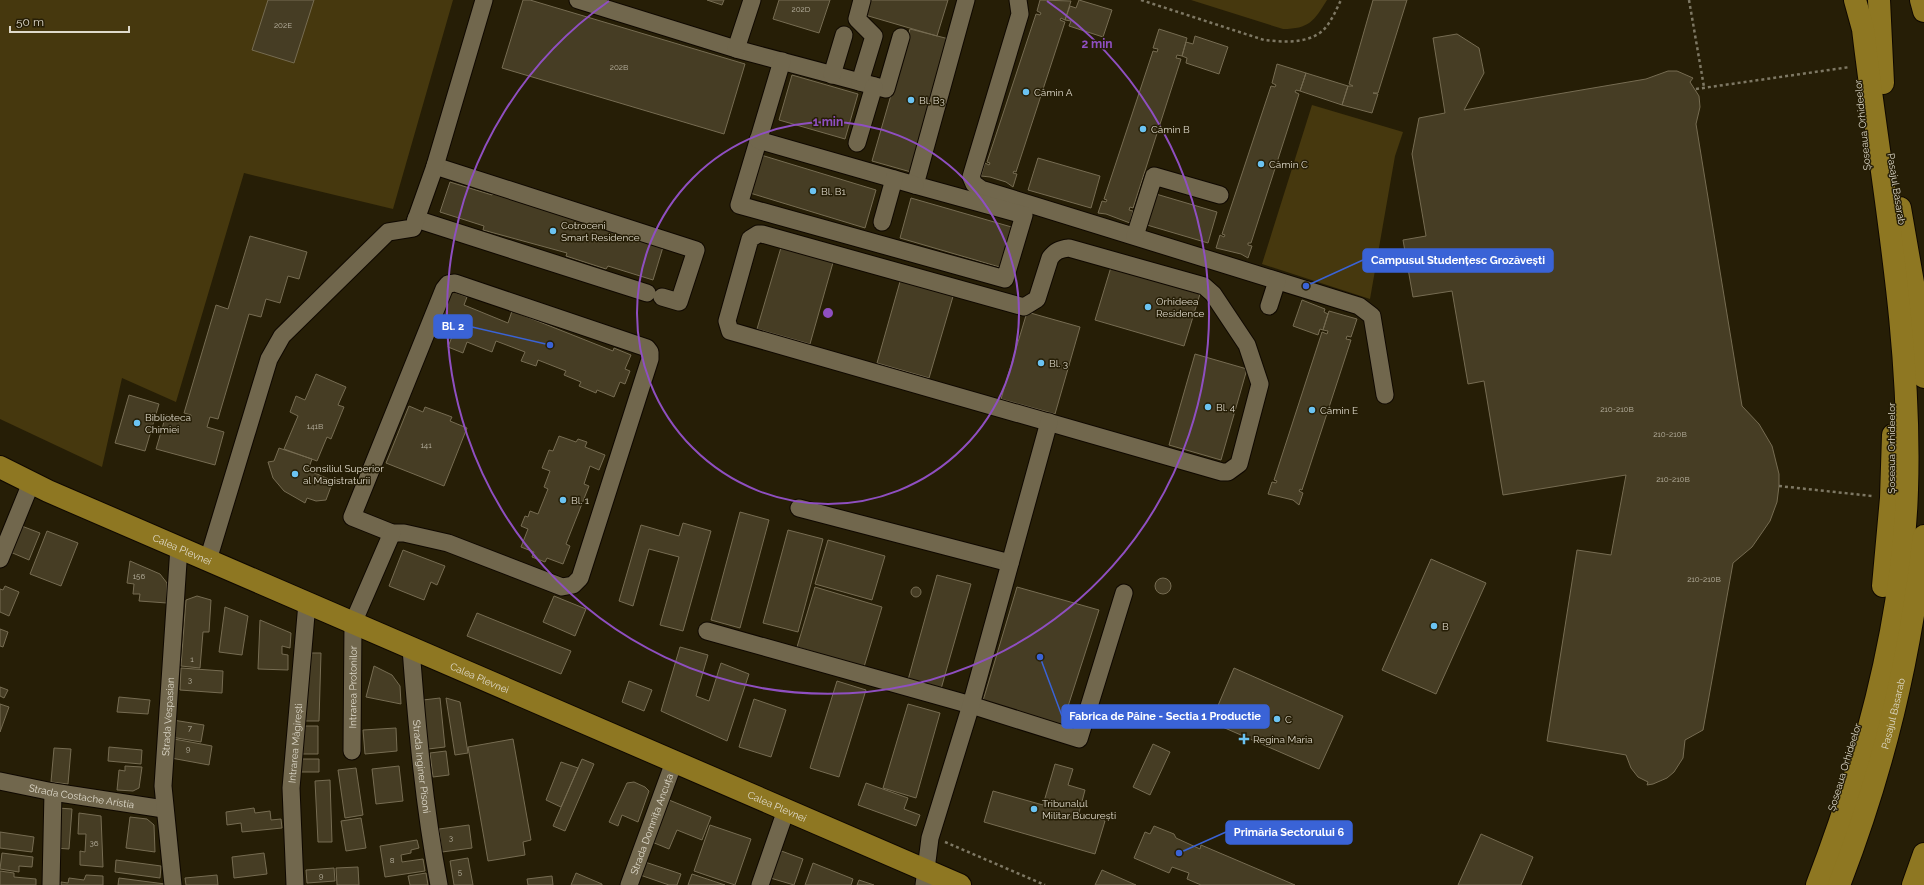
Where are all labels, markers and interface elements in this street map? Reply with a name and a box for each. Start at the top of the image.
house number: 202D [792,4,811,14]
scale bar [10,8,129,34]
text: 50 m [16,15,44,29]
house number: 202E [274,20,292,30]
text: 2 min [1081,37,1113,51]
house number: 202B [610,62,628,72]
street label: Șoseaua Orhideelor [1852,79,1873,171]
marker: Cămin A [1021,87,1031,97]
place label: Cămin A [1034,87,1073,98]
marker: Bl. B3 [906,95,916,105]
place label: Bl. B3 [919,95,945,106]
text: 1 min [813,115,843,129]
marker: Cămin B [1138,124,1148,134]
place label: Cămin B [1151,124,1190,135]
street label: Pasajul Basarab [1885,152,1908,226]
marker: Cămin C [1256,159,1266,169]
place label: Cămin C [1269,159,1308,170]
marker: Bl. B1 [808,186,818,196]
place label: Bl. B1 [821,186,846,197]
place label: Cotroceni Smart Residence [561,220,640,243]
marker: Cotroceni Smart Residence [548,226,558,236]
callout: Campusul Studențesc Grozăvești [1363,249,1553,272]
text: Campusul Studențesc Grozăvești [1371,254,1545,267]
place label: Orhideea Residence [1156,296,1205,319]
marker: Orhideea Residence [1143,302,1153,312]
centre of rings [821,306,835,320]
callout: Bl. 2 [434,315,472,338]
text: Bl. 2 [442,320,464,333]
marker: Bl. 3 [1036,358,1046,368]
place label: Bl. 3 [1049,358,1068,369]
marker: Bl. 4 [1203,402,1213,412]
place label: Bl. 4 [1216,402,1236,413]
street label: Șoseaua Orhideelor [1886,402,1897,494]
house number: 210-210B [1600,404,1634,414]
marker: Cămin E [1307,405,1317,415]
place label: Cămin E [1320,405,1358,416]
place label: Biblioteca Chimiei [145,412,191,435]
marker: Biblioteca Chimiei [132,418,142,428]
house number: 141B [307,421,323,431]
house number: 210-210B [1653,429,1687,439]
house number: 141 [420,440,432,450]
place label: Consiliul Superior al Magistraturii [303,463,384,486]
marker: Consiliul Superior al Magistraturii [290,469,300,479]
house number: 210-210B [1656,474,1690,484]
marker: Bl. 1 [558,495,568,505]
place label: Bl. 1 [571,495,590,506]
street label: Calea Plevnei [151,532,213,567]
house number: 156 [133,571,145,581]
house number: 210-210B [1687,574,1721,584]
marker: B [1429,621,1439,631]
place label: B [1442,621,1449,632]
street label: Intrarea Protonilor [347,645,359,728]
house number: 1 [190,654,194,664]
street label: Calea Plevnei [449,660,511,696]
house number: 3 [188,675,192,685]
street label: Strada Vespasian [160,677,176,756]
street label: Pasajul Basarab [1879,677,1907,750]
street label: Intrarea Măgirești [286,703,304,784]
callout: Fabrica de Pâine - Sectia 1 Productie [1062,705,1269,728]
text: Fabrica de Pâine - Sectia 1 Productie [1069,710,1261,723]
marker: C [1272,714,1282,724]
place label: C [1285,714,1292,725]
street label: Strada Inginer Pisoni [411,719,432,814]
street label: Șoseaua Orhideelor [1826,721,1863,812]
house number: 7 [188,723,193,733]
marker: Regina Maria [1238,733,1250,745]
place label: Regina Maria [1253,734,1313,745]
house number: 9 [186,744,191,754]
street label: Strada Domnița Ancuța [628,772,675,876]
street label: Strada Costache Aristia [28,782,135,810]
street label: Calea Plevnei [746,789,808,824]
place label: Tribunalul Militar București [1042,798,1116,821]
marker: Tribunalul Militar București [1029,804,1039,814]
callout: Primăria Sectorului 6 [1226,821,1352,844]
text: Primăria Sectorului 6 [1234,826,1344,839]
house number: 3 [449,833,453,843]
house number: 36 [89,838,99,848]
house number: 8 [390,855,395,865]
house number: 5 [458,867,463,877]
house number: 9 [319,871,324,881]

